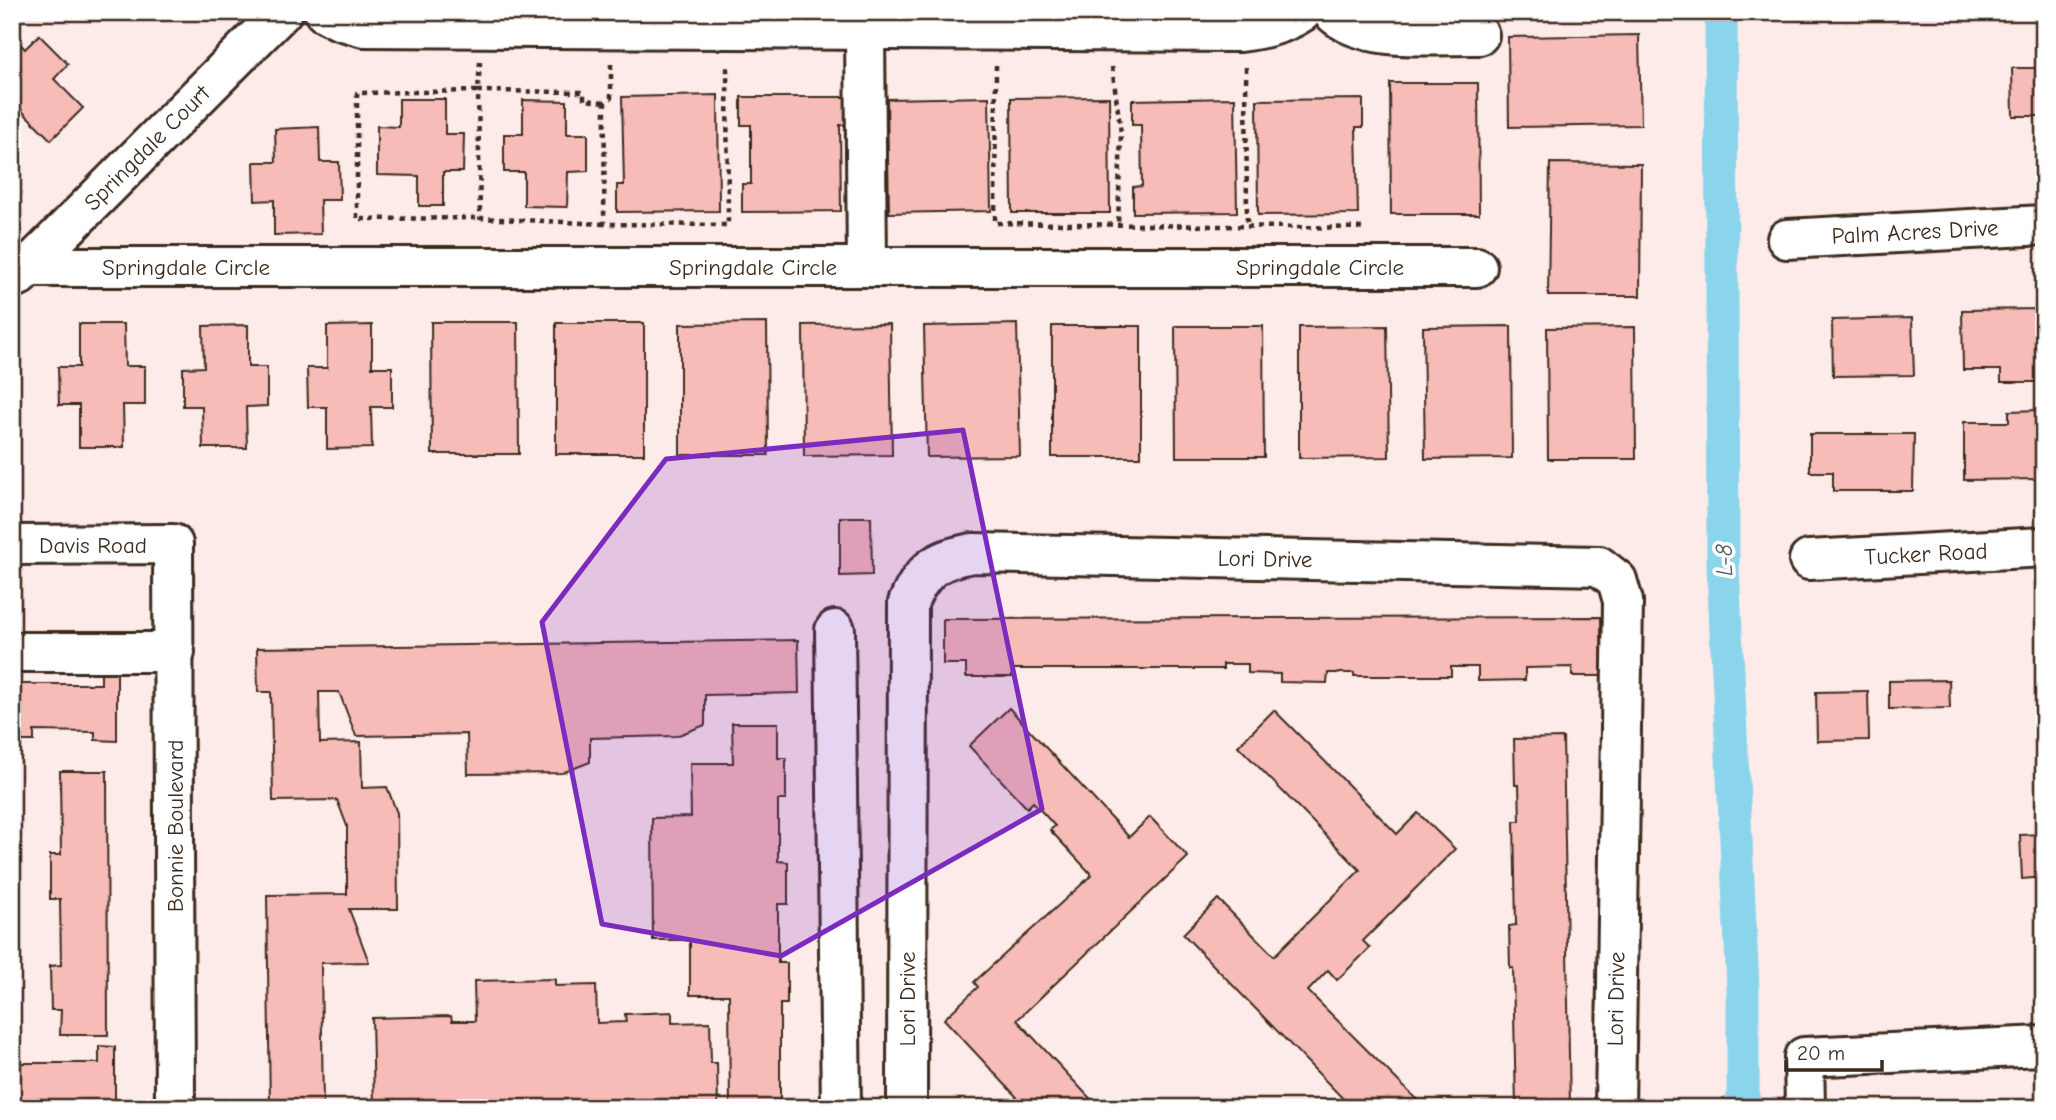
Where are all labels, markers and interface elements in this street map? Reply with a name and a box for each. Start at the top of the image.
street label: Springdale Court [79,79,216,216]
street label: Palm Acres Drive [1831,214,1999,250]
street label: Springdale Circle [102,254,270,281]
street label: Springdale Circle [669,254,837,281]
street label: Springdale Circle [1236,254,1404,281]
street label: Davis Road [39,532,147,559]
street label: Tucker Road [1864,537,1988,571]
water label: L-8 [1710,543,1738,576]
street label: Lori Drive [1217,545,1313,573]
street label: Bonnie Boulevard [162,740,189,912]
street label: Lori Drive [1602,951,1630,1047]
street label: Lori Drive [894,952,921,1046]
scale bar [1786,1029,1883,1073]
text: 20 m [1797,1041,1845,1065]

